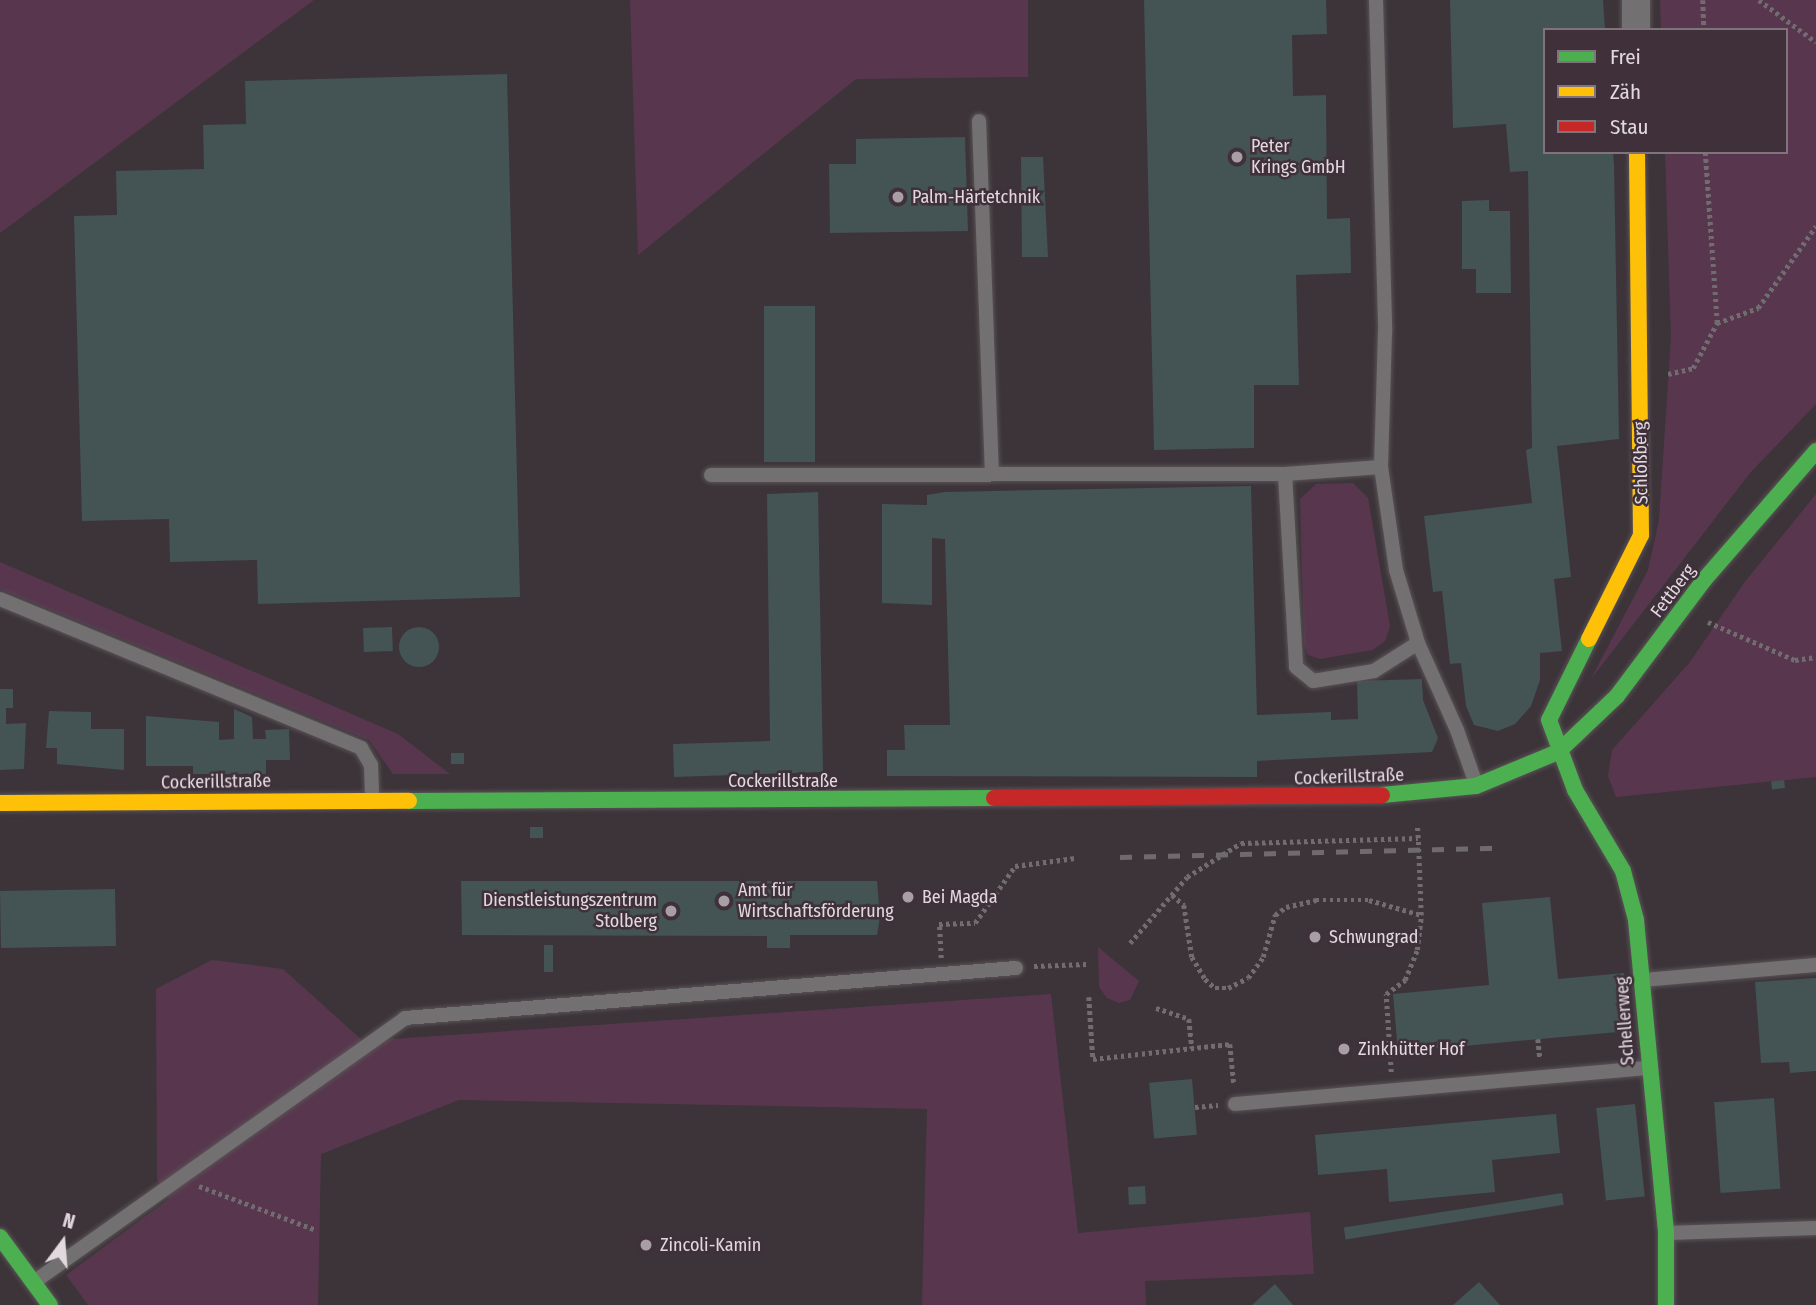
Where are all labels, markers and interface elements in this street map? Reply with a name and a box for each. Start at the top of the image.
legend [1543,28,1788,154]
text: Frei [1610,44,1641,70]
text: Zäh [1610,79,1641,105]
text: Stau [1610,114,1648,140]
place label: Peter Krings GmbH [1251,136,1346,178]
marker: Peter Krings GmbH [1229,149,1245,165]
place label: Palm-Härtetchnik [912,186,1040,208]
marker: Palm-Härtetchnik [890,189,906,205]
street label: Schloßberg [1629,421,1653,505]
street label: Fettberg [1646,560,1700,622]
street label: Cockerillstraße [1294,764,1404,790]
street label: Cockerillstraße [161,770,271,794]
street label: Cockerillstraße [728,770,838,792]
place label: Amt für Wirtschaftsförderung [738,880,894,922]
place label: Bei Magda [922,886,998,908]
marker: Bei Magda [900,889,916,905]
place label: Dienstleistungszentrum Stolberg [483,890,657,932]
marker: Amt für Wirtschaftsförderung [716,893,732,909]
marker: Dienstleistungszentrum Stolberg [663,903,679,919]
place label: Schwungrad [1329,926,1418,948]
marker: Schwungrad [1307,929,1323,945]
street label: Schellerweg [1611,976,1639,1066]
place label: Zinkhütter Hof [1358,1038,1465,1060]
marker: Zinkhütter Hof [1336,1041,1352,1057]
north arrow [28,1207,98,1277]
text: N [60,1209,78,1234]
place label: Zincoli-Kamin [660,1234,761,1256]
marker: Zincoli-Kamin [638,1237,654,1253]

